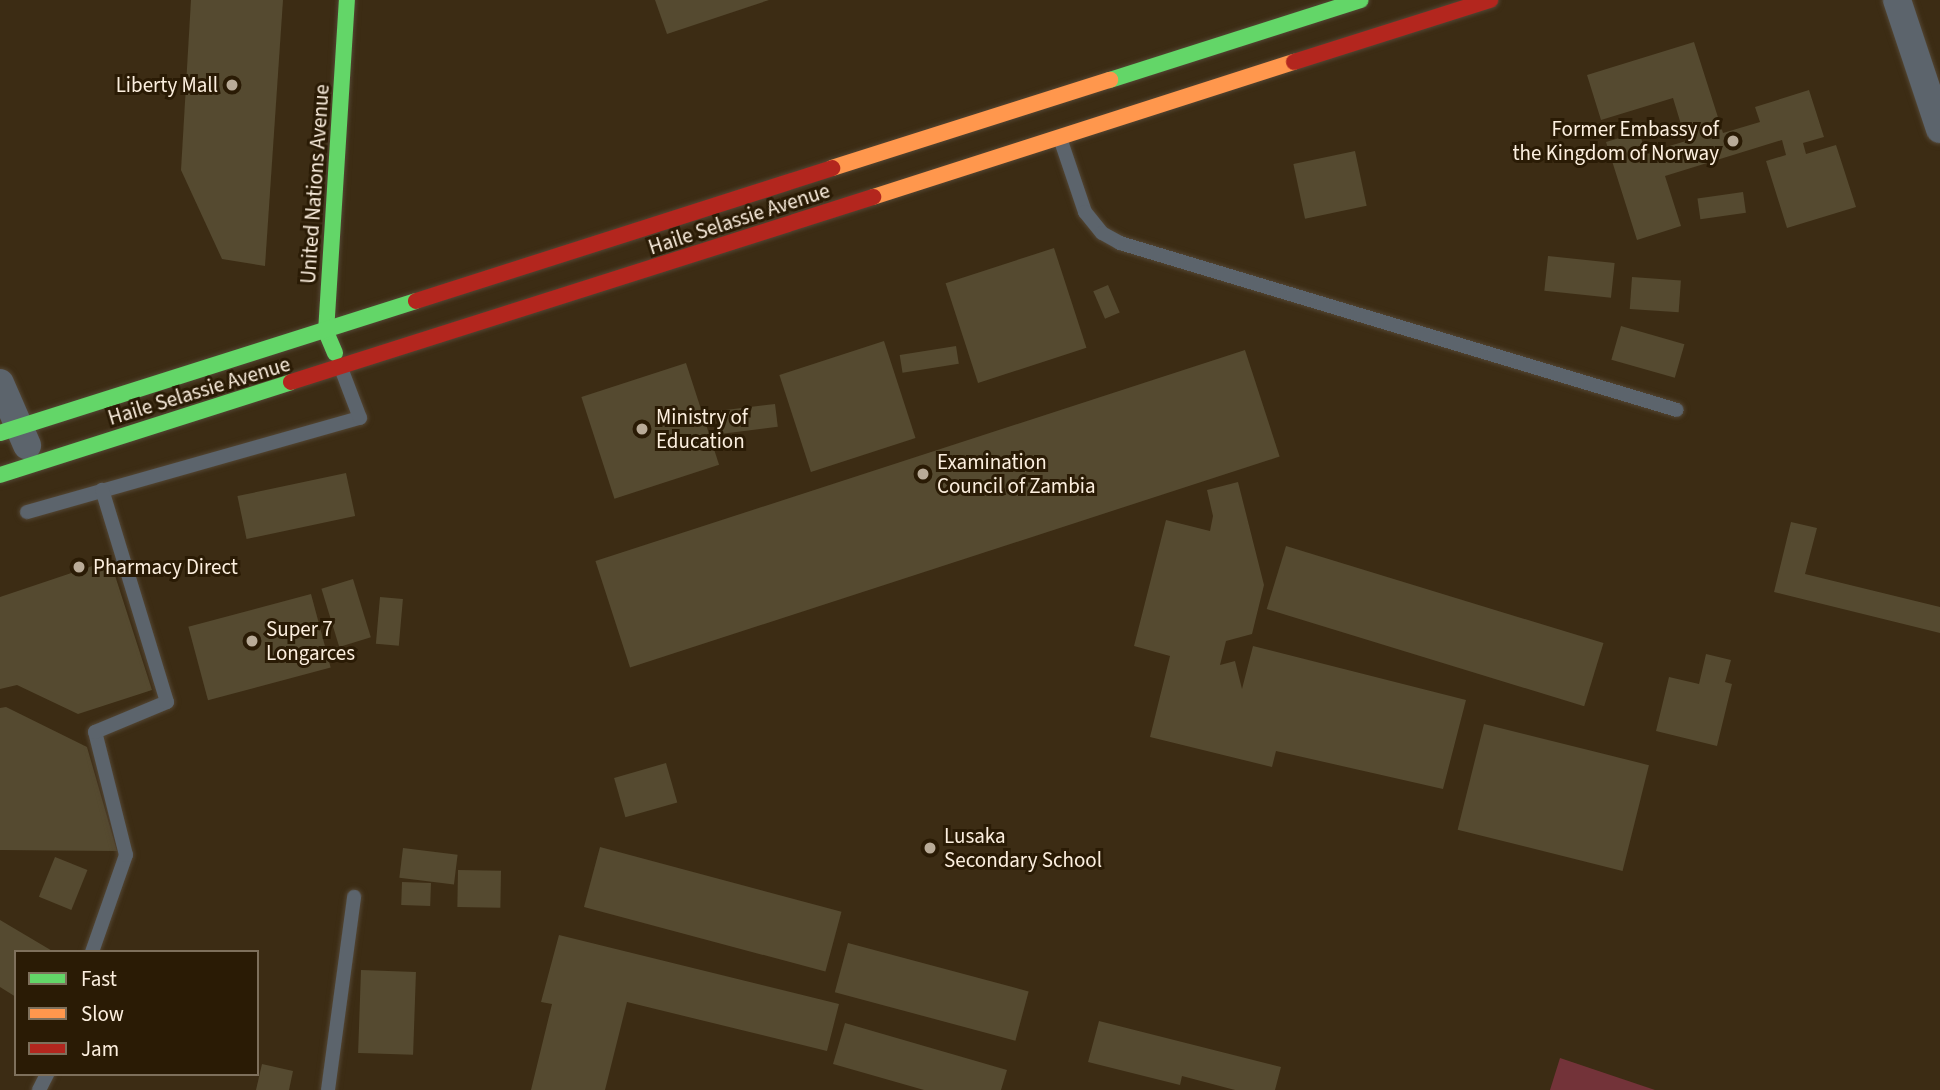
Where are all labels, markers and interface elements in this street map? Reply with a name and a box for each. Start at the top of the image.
place label: Liberty Mall [116,72,218,98]
marker: Liberty Mall [224,77,240,93]
street label: United Nations Avenue [295,83,335,285]
place label: Former Embassy of the Kingdom of Norway [1513,116,1719,166]
marker: Former Embassy of the Kingdom of Norway [1725,133,1741,149]
street label: Haile Selassie Avenue [645,178,833,260]
street label: Haile Selassie Avenue [105,351,293,431]
place label: Ministry of Education [656,404,748,454]
marker: Ministry of Education [634,421,650,437]
place label: Examination Council of Zambia [937,449,1096,499]
marker: Examination Council of Zambia [915,466,931,482]
place label: Pharmacy Direct [93,554,238,580]
marker: Pharmacy Direct [71,559,87,575]
place label: Super 7 Longarces [266,616,355,666]
marker: Super 7 Longarces [244,633,260,649]
place label: Lusaka Secondary School [944,823,1102,873]
marker: Lusaka Secondary School [922,840,938,856]
legend [14,950,259,1076]
text: Fast [81,964,117,994]
text: Slow [81,999,124,1029]
text: Jam [81,1034,119,1064]

